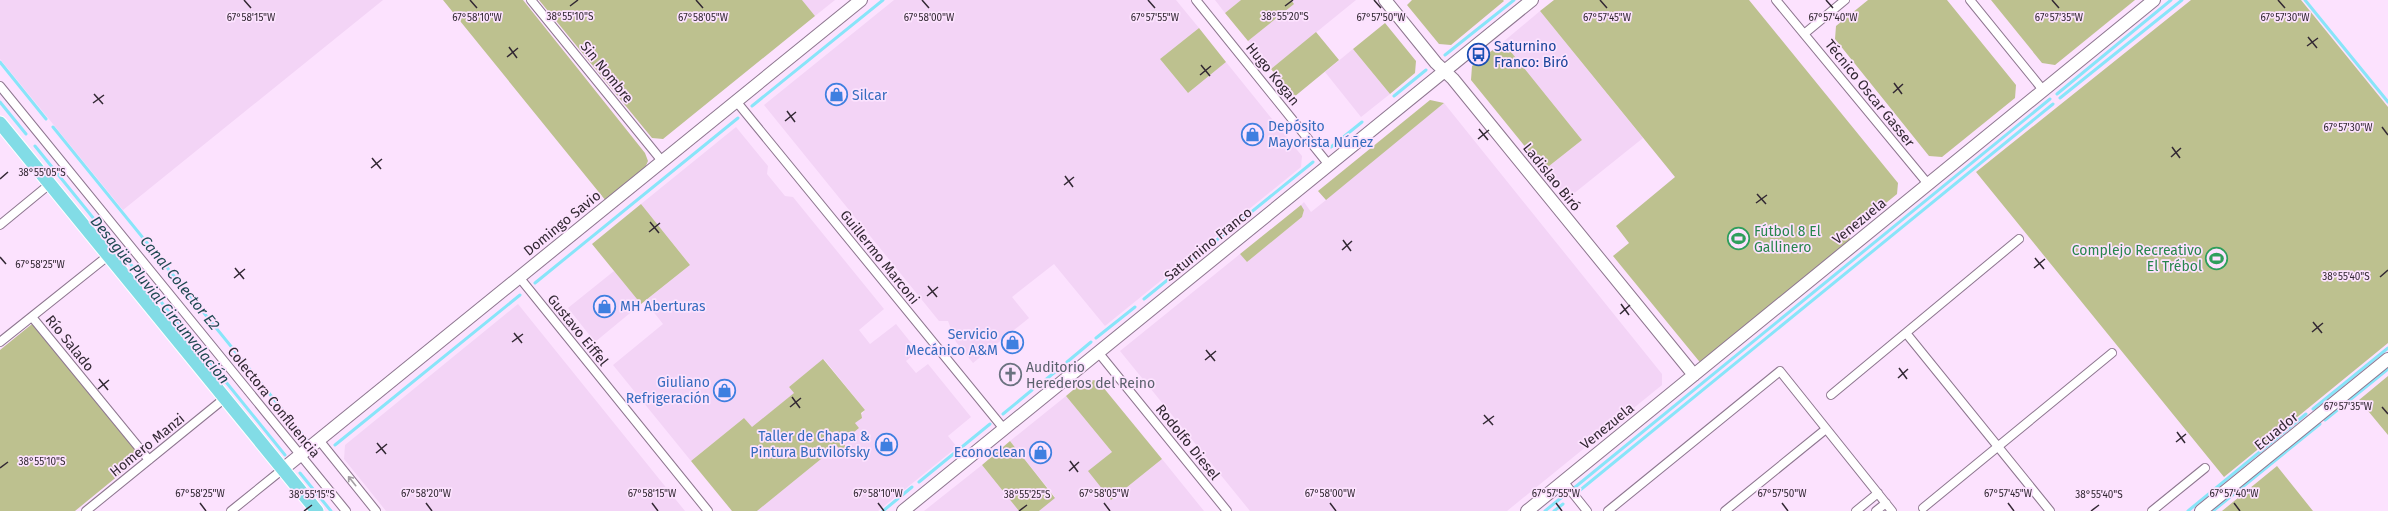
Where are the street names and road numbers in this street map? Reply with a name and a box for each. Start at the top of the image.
street label: Técnico Oscar Gasser [1821,36,1918,151]
street label: Sin Nombre [577,38,637,106]
street label: Hugo Kogan [1242,40,1303,109]
street label: Ladislao Biró [1519,140,1584,215]
street label: Domingo Savio [520,187,604,260]
street label: Venezuela [1829,195,1890,248]
street label: Saturnino Franco [1161,204,1256,285]
street label: Guillermo Marconi [836,207,923,308]
street label: Gustavo Eiffel [544,291,612,369]
street label: Río Salado [42,312,97,375]
street label: Colectora Confluencia [224,343,324,461]
street label: Venezuela [1577,400,1638,453]
street label: Rodolfo Diesel [1152,401,1223,484]
street label: Ecuador [2251,408,2302,454]
street label: Homero Manzi [107,410,188,481]

